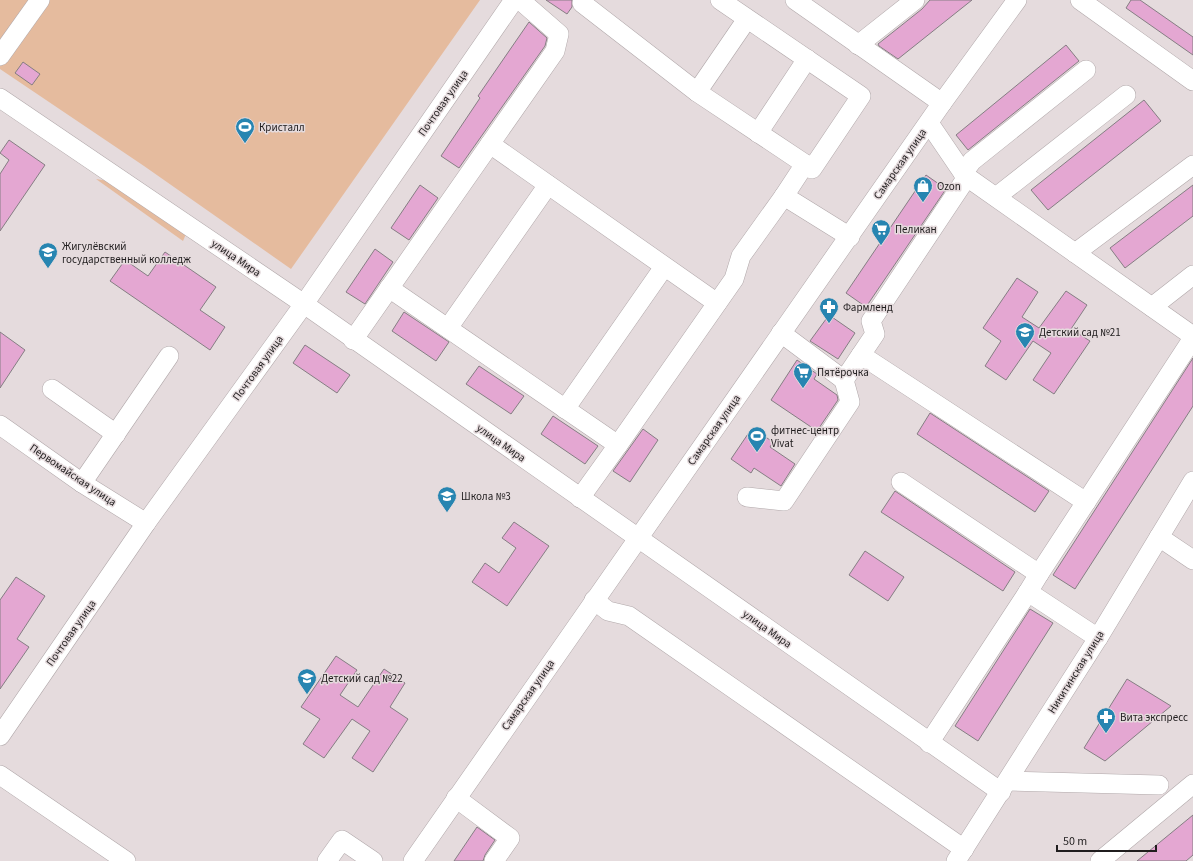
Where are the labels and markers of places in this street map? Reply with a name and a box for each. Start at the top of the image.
sports icon: Кристалл [234,116,256,144]
place label: Кристалл [259,120,305,135]
shop icon: Ozon [912,175,934,203]
place label: Ozon [937,179,961,194]
supermarket icon: Пеликан [870,218,892,246]
place label: Пеликан [895,222,937,237]
place label: Жигулёвский государственный колледж [62,239,191,267]
school or university icon: Жигулёвский государственный колледж [37,241,59,269]
pharmacy icon: Фармленд [818,296,840,324]
place label: Фармленд [843,300,893,315]
school or university icon: Детский сад №21 [1014,321,1036,349]
place label: Детский сад №21 [1039,325,1121,340]
supermarket icon: Пятёрочка [792,361,814,389]
place label: Пятёрочка [817,365,869,380]
place label: фитнес-центр Vivat [771,423,839,451]
sports icon: фитнес-центр Vivat [746,425,768,453]
school or university icon: Школа №3 [436,485,458,513]
place label: Школа №3 [461,489,511,504]
school or university icon: Детский сад №22 [296,667,318,695]
place label: Детский сад №22 [321,671,403,686]
pharmacy icon: Вита экспресс [1095,706,1117,734]
place label: Вита экспресс [1120,710,1188,725]

